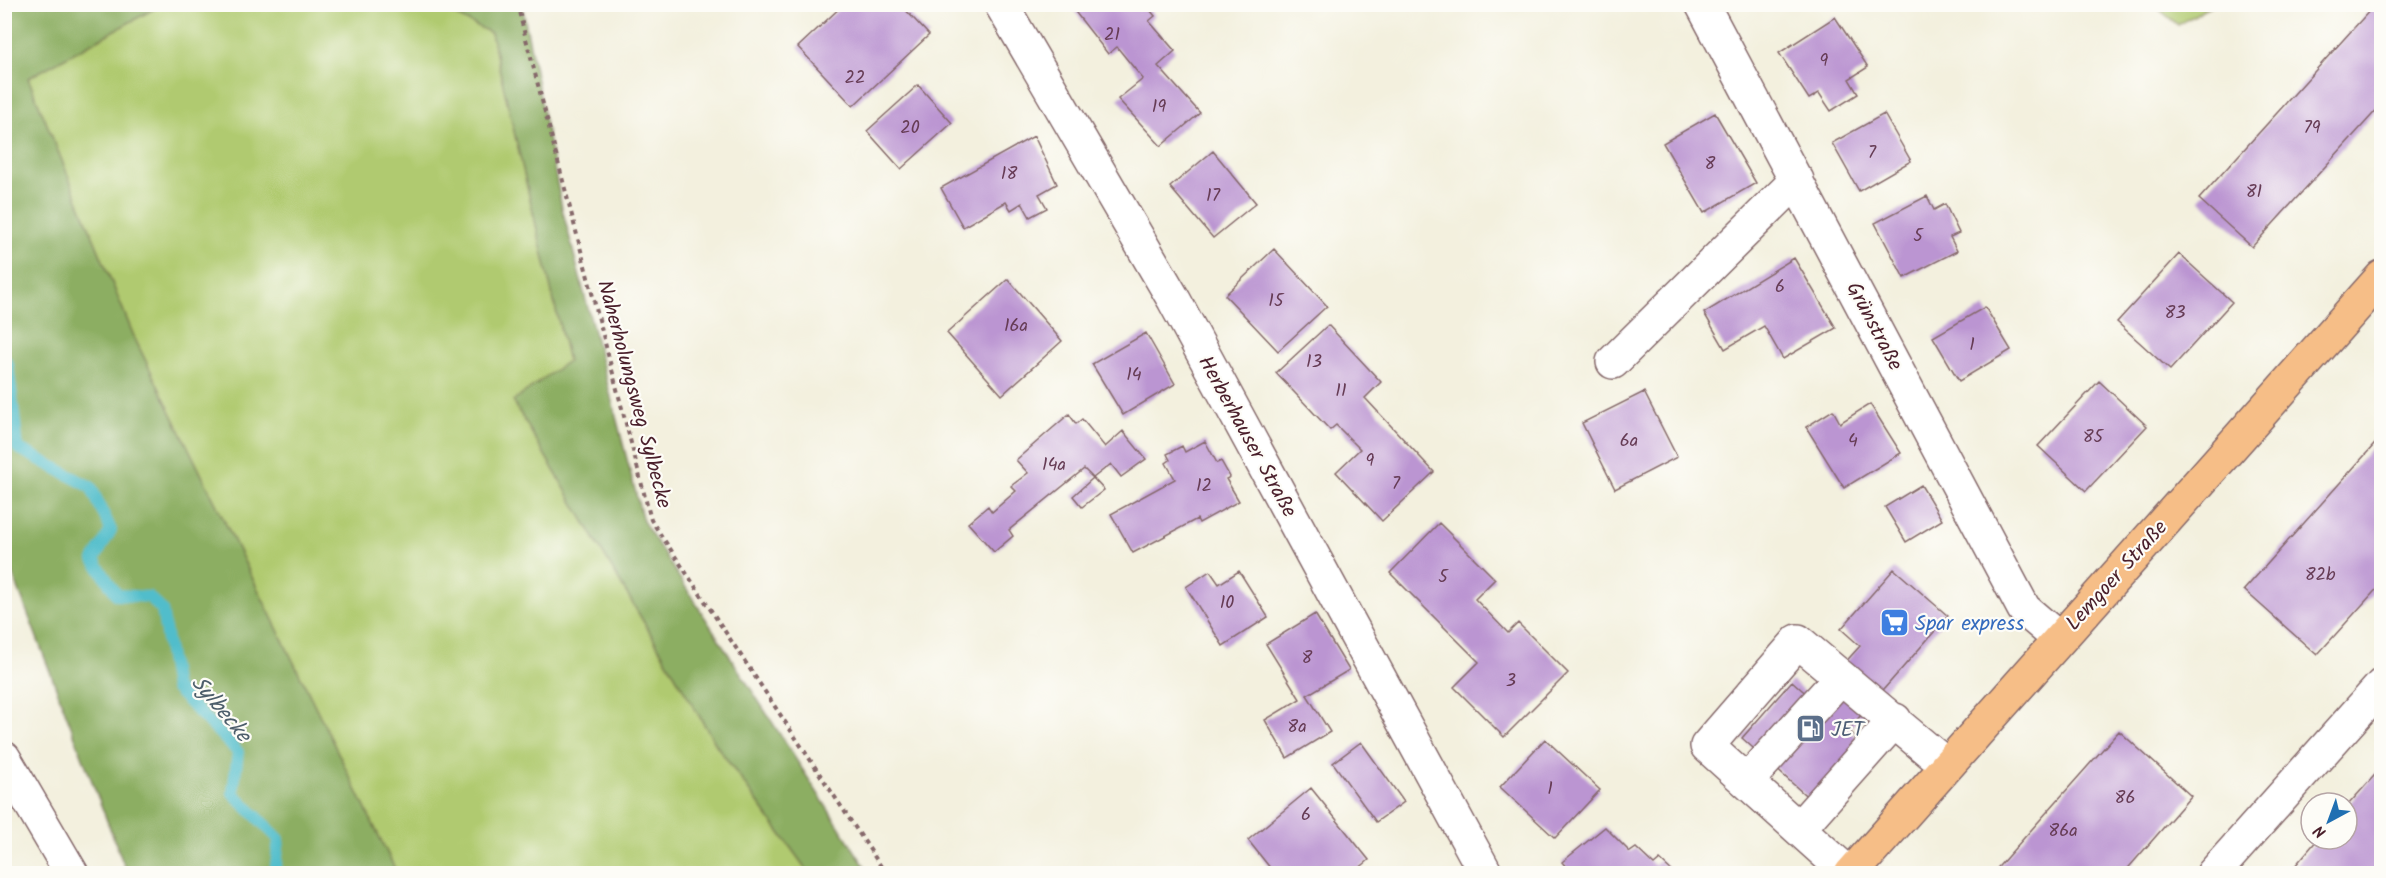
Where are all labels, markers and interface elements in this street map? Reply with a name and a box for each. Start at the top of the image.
house number: 21 [1104,21,1120,50]
house number: 9 [1820,47,1829,76]
house number: 22 [845,64,865,93]
house number: 19 [1152,93,1166,122]
house number: 20 [900,114,920,143]
house number: 79 [2303,114,2321,143]
house number: 7 [1868,139,1877,168]
house number: 8 [1705,150,1716,179]
house number: 18 [1001,160,1017,189]
house number: 81 [2246,178,2262,207]
house number: 17 [1206,182,1221,211]
house number: 5 [1913,222,1924,251]
house number: 6 [1775,273,1785,302]
street label: Grünstraße [1836,276,1911,378]
street label: Naherholungsweg Sylbecke [587,277,680,513]
house number: 15 [1268,287,1285,316]
house number: 83 [2164,299,2186,328]
house number: 16a [1004,312,1028,341]
house number: 1 [1969,331,1975,360]
house number: 13 [1306,348,1322,377]
street label: Herberhauser Straße [1188,350,1305,524]
house number: 14 [1126,361,1142,390]
house number: 11 [1335,377,1347,406]
house number: 85 [2083,423,2105,452]
house number: 6a [1620,427,1638,456]
house number: 4 [1848,427,1858,456]
house number: 9 [1366,447,1375,476]
house number: 14a [1042,451,1066,480]
house number: 7 [1392,470,1401,499]
house number: 12 [1196,472,1212,501]
street label: Lemgoer Straße [2058,513,2176,639]
house number: 82b [2305,561,2336,590]
house number: 5 [1438,563,1449,592]
house number: 10 [1220,589,1234,618]
supermarket icon: Spar express [1878,607,1910,639]
place label: Spar express [1915,608,2024,641]
house number: 8 [1302,644,1313,673]
house number: 3 [1506,667,1516,696]
water label: Sylbecke [181,668,260,753]
house number: 8a [1287,713,1307,742]
fuel station icon: JET [1794,713,1826,745]
place label: JET [1831,714,1866,747]
house number: 1 [1547,775,1553,804]
house number: 86 [2115,784,2135,813]
north arrow [2299,791,2359,851]
house number: 6 [1301,801,1311,830]
house number: 86a [2048,817,2078,846]
text: N [2308,818,2332,844]

